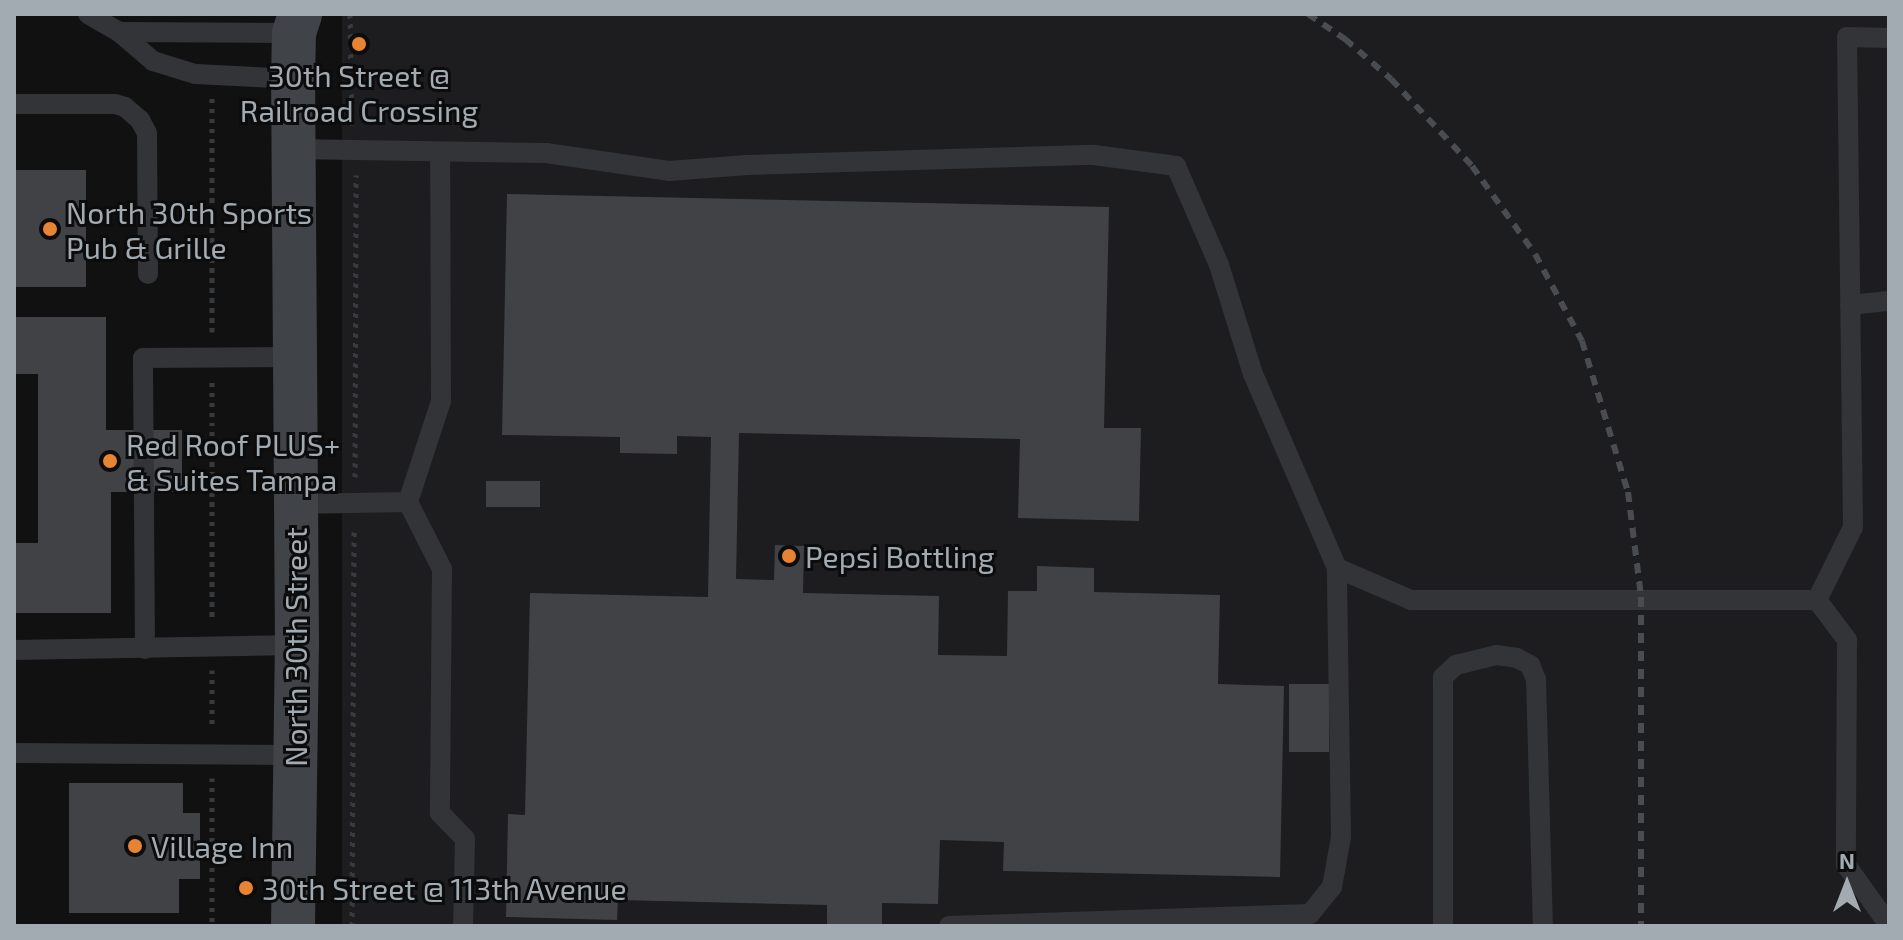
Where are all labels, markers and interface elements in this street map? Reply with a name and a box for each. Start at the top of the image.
marker: 30th Street @ Railroad Crossing [350,35,368,53]
place label: 30th Street @ Railroad Crossing [240,57,478,128]
place label: North 30th Sports Pub & Grille [66,194,312,264]
marker: North 30th Sports Pub & Grille [41,220,59,238]
place label: Red Roof PLUS+ & Suites Tampa [126,426,341,496]
marker: Red Roof PLUS+ & Suites Tampa [101,452,119,470]
street label: North 30th Street [277,527,313,767]
place label: Pepsi Bottling [805,538,994,574]
marker: Pepsi Bottling [780,547,798,565]
place label: Village Inn [151,828,293,864]
marker: Village Inn [126,837,144,855]
north arrow [1807,844,1887,924]
text: N [1839,847,1855,873]
place label: 30th Street @ 113th Avenue [262,870,627,906]
marker: 30th Street @ 113th Avenue [237,879,255,897]

